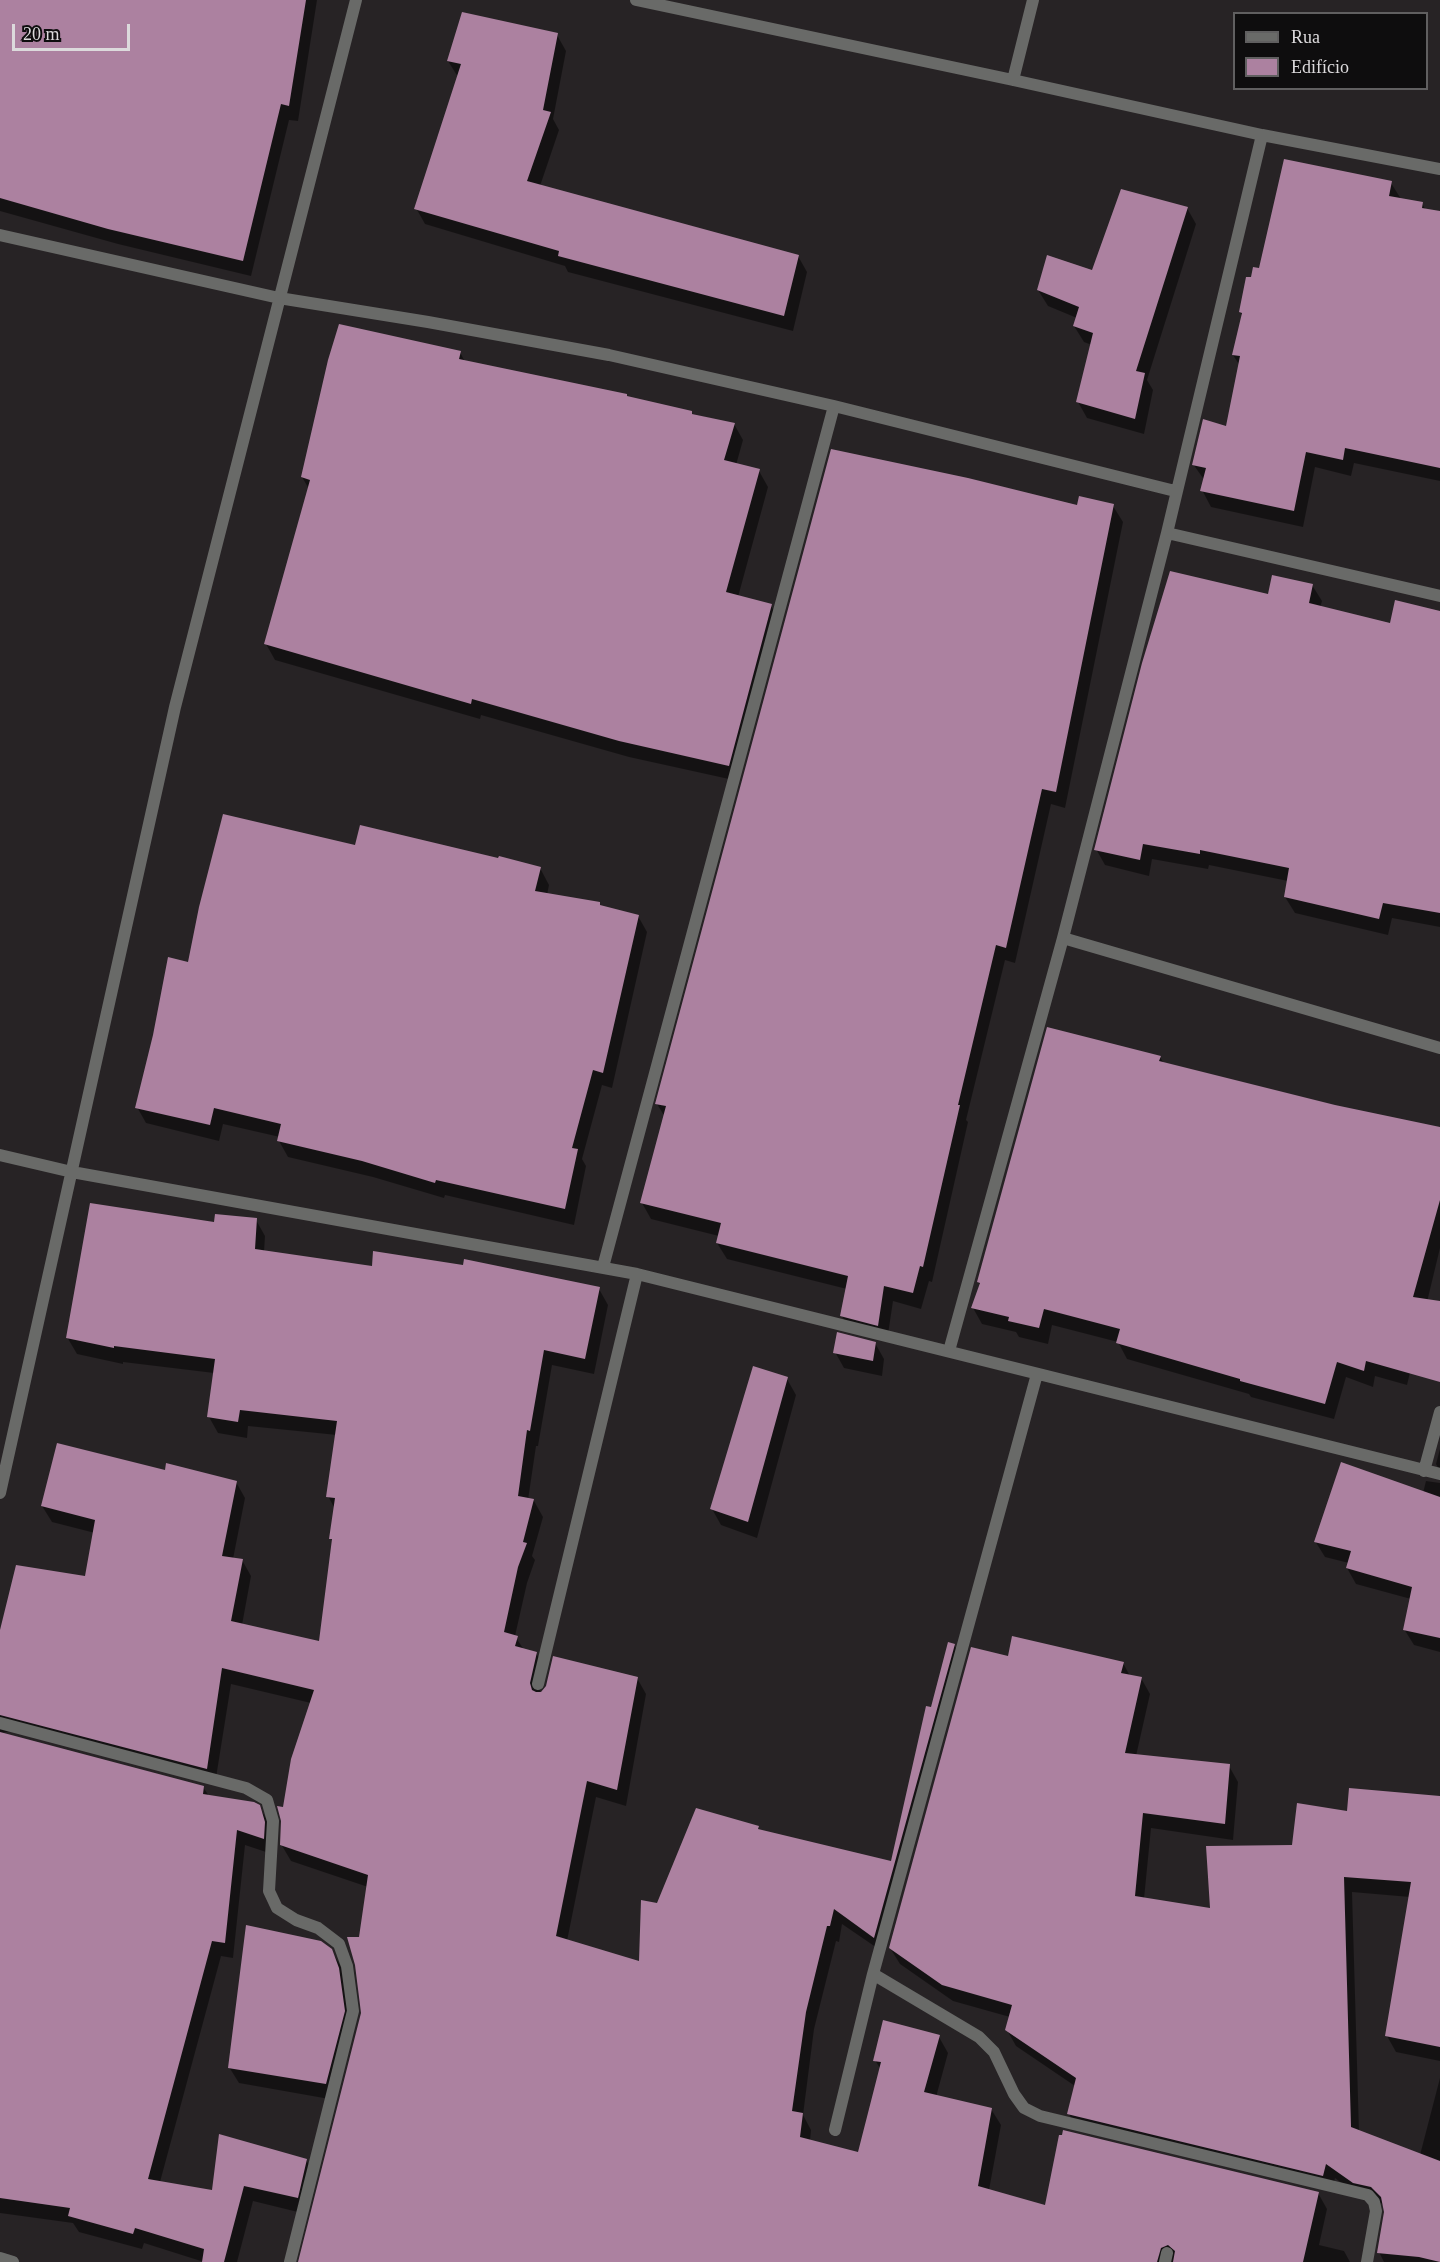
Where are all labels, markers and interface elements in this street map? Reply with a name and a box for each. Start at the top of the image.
scale bar [15,12,134,50]
legend [1233,12,1428,90]
text: 20 m [23,24,60,44]
text: Rua [1291,27,1320,47]
text: Edifício [1291,57,1349,77]

